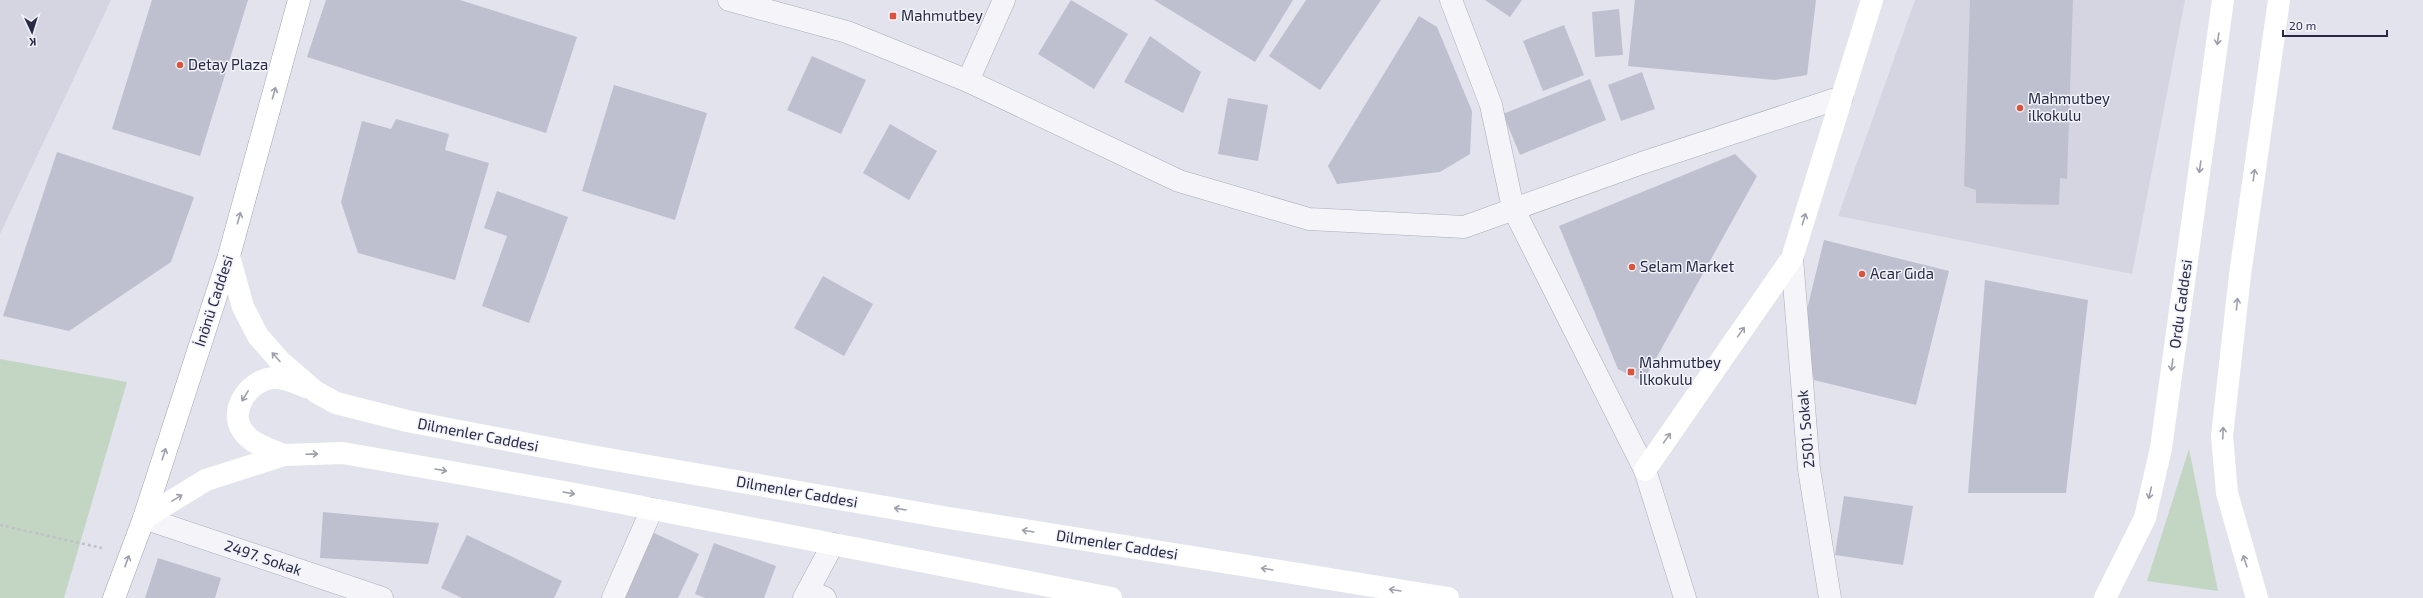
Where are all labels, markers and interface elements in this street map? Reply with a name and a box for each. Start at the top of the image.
place label: Mahmutbey [901,6,983,24]
marker: Mahmutbey [888,11,898,21]
north arrow [12,12,52,52]
scale bar [2283,12,2387,38]
text: 20 m [2289,18,2316,32]
one-way arrow [2214,32,2222,45]
text: K [29,36,37,49]
place label: Detay Plaza [188,55,268,73]
marker: Detay Plaza [175,60,185,70]
one-way arrow [271,87,278,100]
place label: Mahmutbey ilkokulu [2028,89,2110,124]
marker: Mahmutbey ilkokulu [2015,103,2025,113]
one-way arrow [2196,160,2204,173]
one-way arrow [2250,169,2258,182]
one-way arrow [236,212,243,225]
one-way arrow [1801,213,1808,226]
street label: İnönü Caddesi [190,253,236,349]
place label: Selam Market [1640,257,1735,275]
street label: Ordu Caddesi [2165,258,2195,350]
marker: Selam Market [1627,262,1637,272]
place label: Acar Gıda [1870,264,1934,282]
marker: Acar Gıda [1857,269,1867,279]
one-way arrow [2233,298,2240,311]
one-way arrow [1737,326,1745,337]
one-way arrow [272,352,281,362]
place label: Mahmutbey İlkokulu [1639,353,1721,388]
one-way arrow [2168,359,2176,372]
marker: Mahmutbey İlkokulu [1626,367,1636,377]
street label: 2501. Sokak [1793,389,1817,469]
one-way arrow [240,390,248,402]
street label: Dilmenler Caddesi [416,413,540,455]
one-way arrow [2219,427,2227,440]
one-way arrow [1663,433,1671,444]
one-way arrow [161,448,168,461]
one-way arrow [305,450,318,458]
one-way arrow [434,466,447,474]
street label: Dilmenler Caddesi [735,471,859,511]
one-way arrow [2146,487,2154,500]
one-way arrow [562,489,575,497]
one-way arrow [171,493,183,501]
one-way arrow [894,505,907,513]
one-way arrow [1022,526,1035,534]
street label: Dilmenler Caddesi [1055,526,1179,563]
street label: 2497. Sokak [222,535,305,579]
one-way arrow [2241,555,2248,568]
one-way arrow [124,556,132,568]
one-way arrow [1261,565,1274,573]
one-way arrow [1389,585,1402,593]

